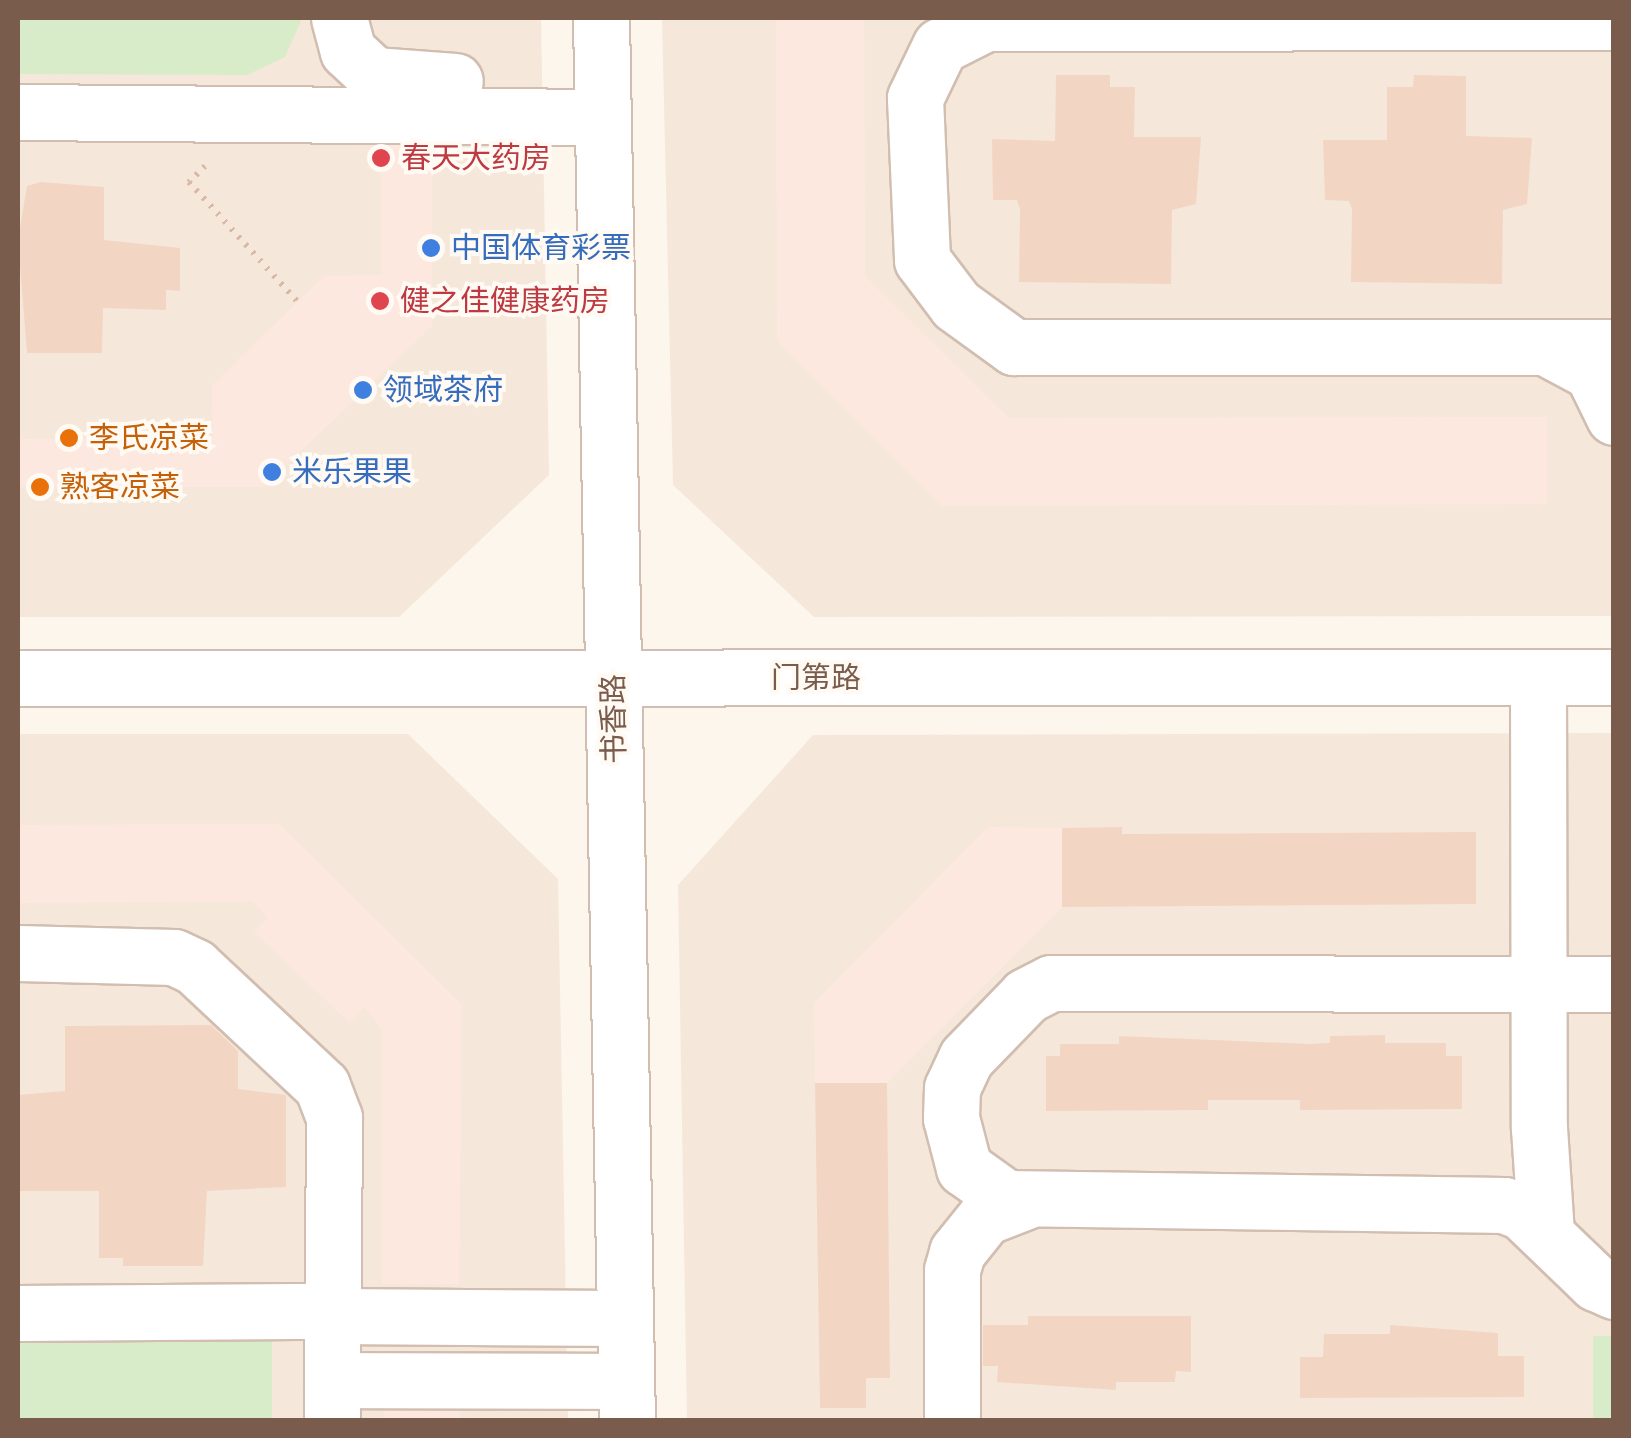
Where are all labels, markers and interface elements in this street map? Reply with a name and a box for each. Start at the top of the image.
place label: 春天大药房 [401,140,551,176]
marker: 春天大药房 [370,147,392,169]
place label: 中国体育彩票 [451,230,631,266]
marker: 中国体育彩票 [420,237,442,259]
place label: 健之佳健康药房 [400,283,610,319]
marker: 健之佳健康药房 [369,290,391,312]
place label: 领域茶府 [383,372,503,408]
marker: 领域茶府 [352,379,374,401]
place label: 李氏凉菜 [89,420,209,456]
marker: 李氏凉菜 [58,427,80,449]
place label: 米乐果果 [292,454,412,490]
marker: 米乐果果 [261,461,283,483]
place label: 熟客凉菜 [60,469,180,505]
marker: 熟客凉菜 [29,476,51,498]
street label: 门第路 [771,660,861,696]
street label: 书香路 [595,674,633,764]

